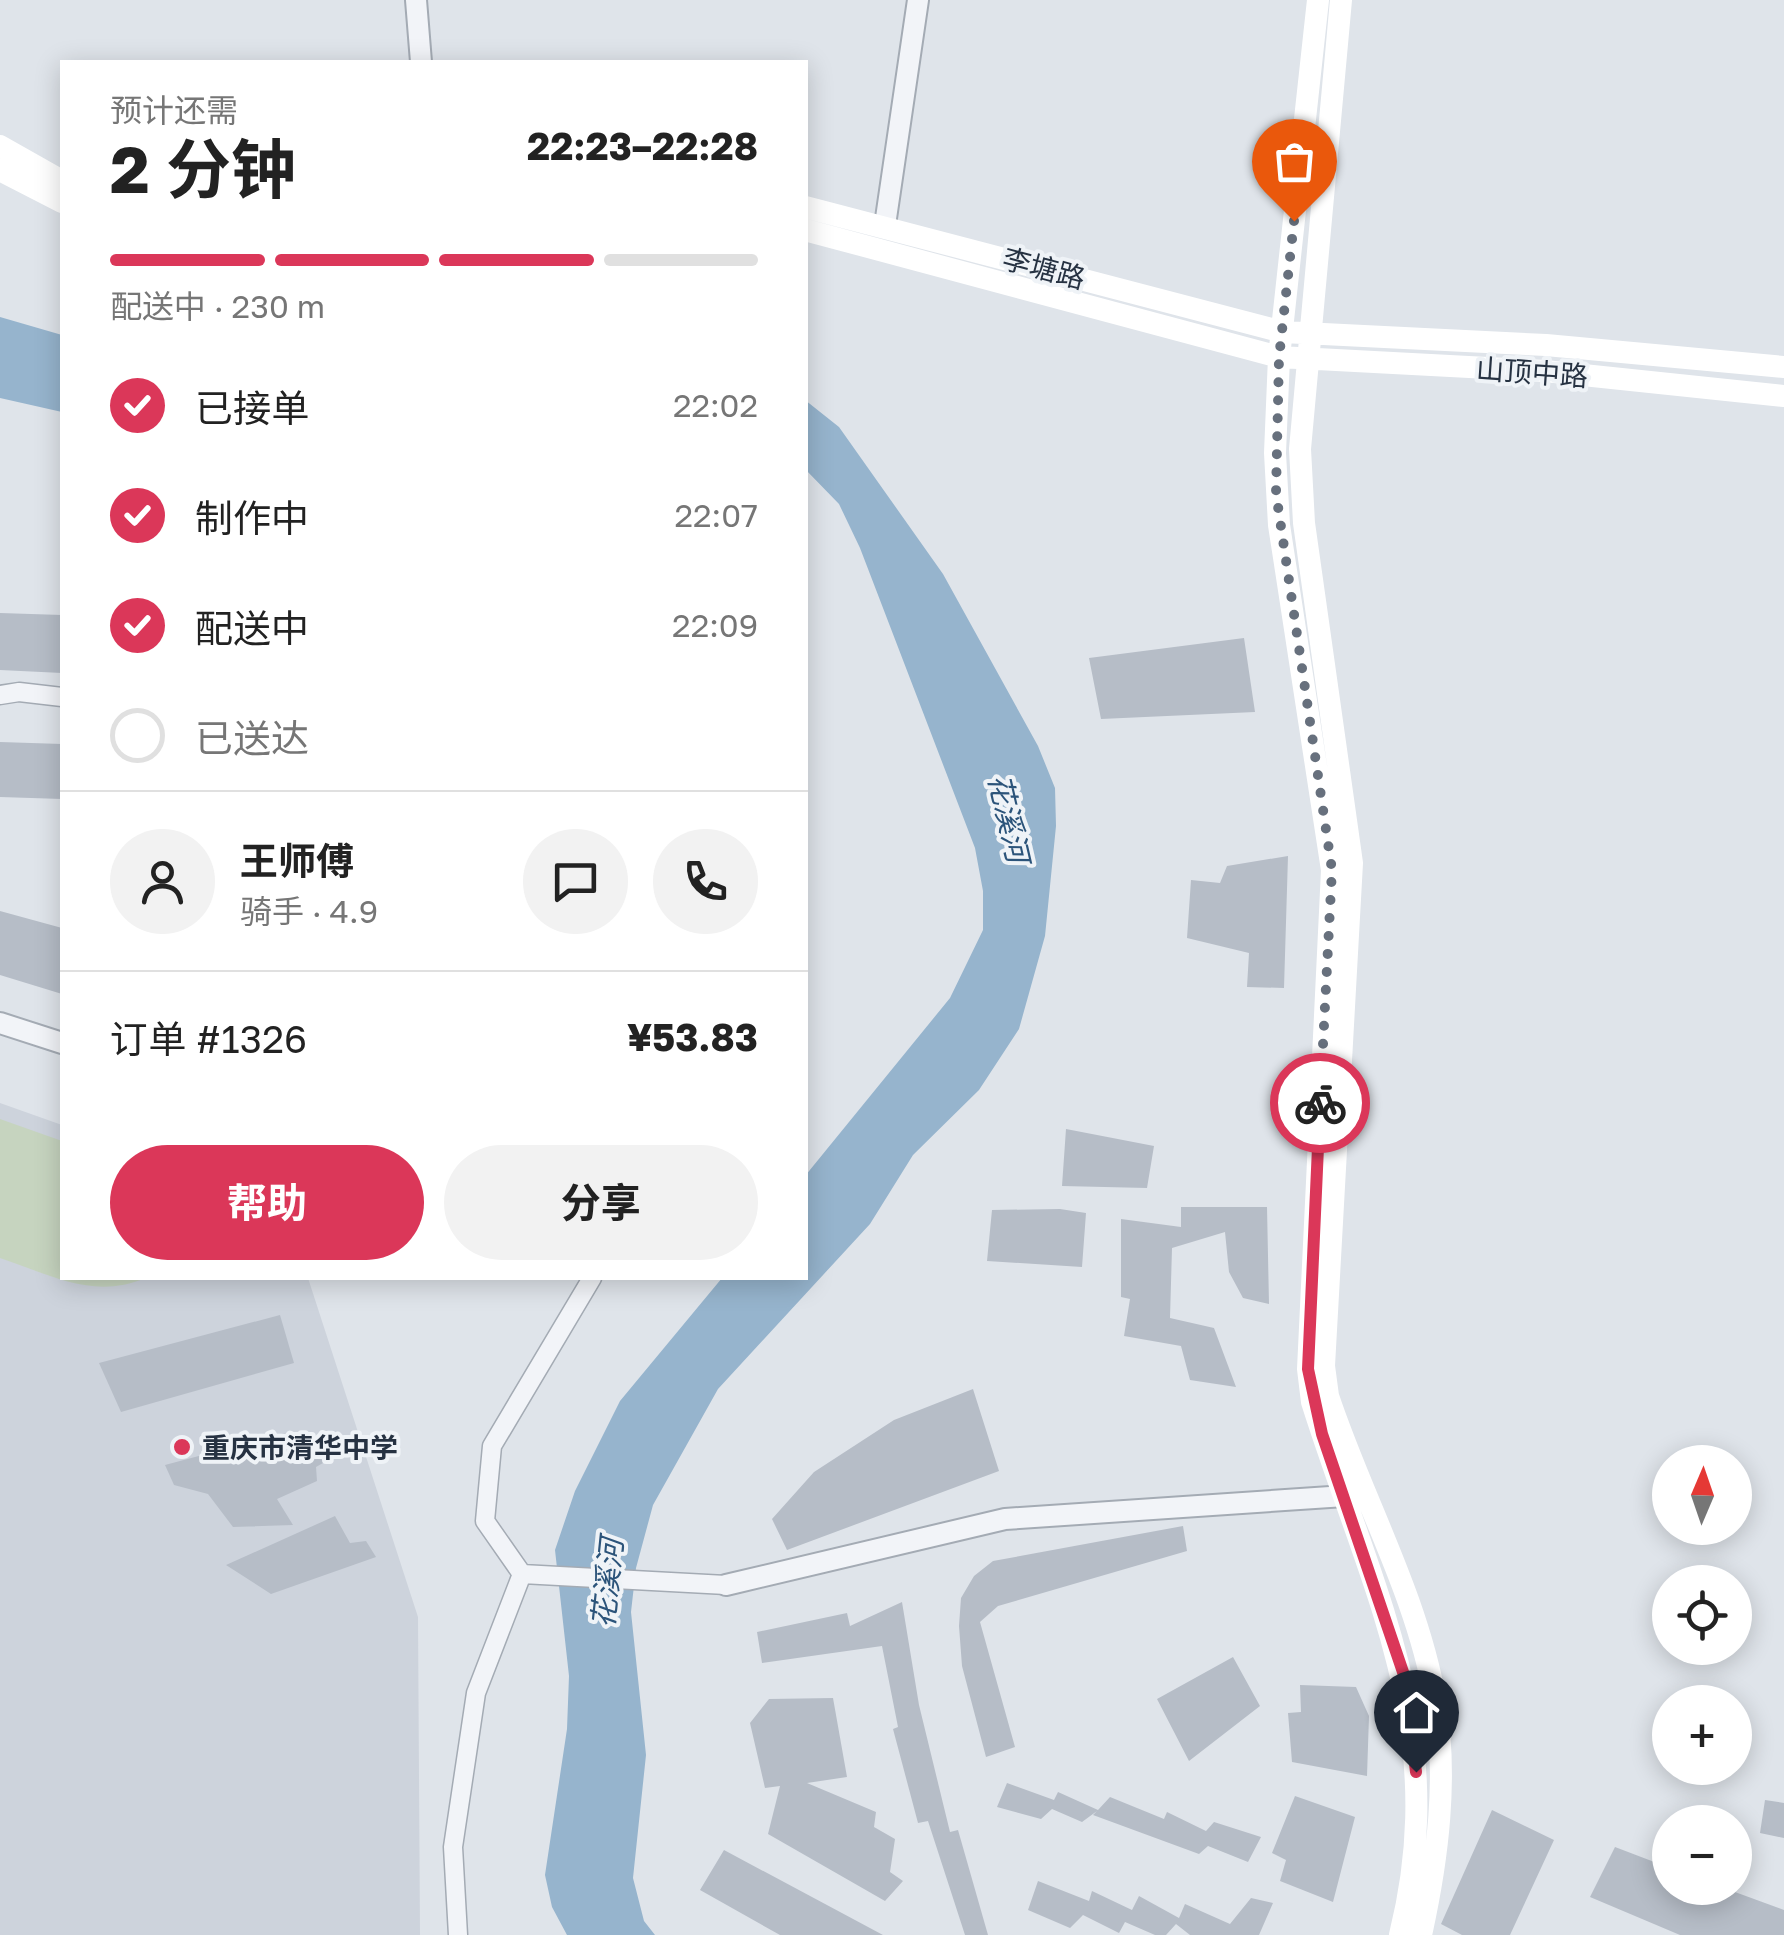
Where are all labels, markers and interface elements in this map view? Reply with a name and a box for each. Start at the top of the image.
text: 预计还需 [110,91,238,129]
pin [1252,119,1337,222]
text: 22:23–22:28 [527,123,758,168]
text: 2 分钟 [110,129,296,207]
icon: bag [1267,134,1322,189]
street label: 李塘路 [999,241,1089,295]
text: 配送中 · 230 m [110,287,325,325]
street label: 山顶中路 [1475,352,1589,392]
icon: check [110,378,165,433]
text: 已接单 [195,385,309,430]
text: 22:02 [673,386,758,424]
icon: check [110,488,165,543]
text: 制作中 [195,495,309,540]
text: 22:07 [674,496,758,534]
icon: check [110,598,165,653]
text: 配送中 [195,605,309,650]
text: 22:09 [672,606,758,644]
text: 已送达 [195,715,309,760]
water label: 花溪河 [981,770,1038,871]
button: person [110,829,215,934]
button: chat [523,829,628,934]
button: phone [653,829,758,934]
text: 王师傅 [240,838,354,883]
text: 骑手 · 4.9 [240,892,378,930]
text: ¥53.83 [627,1014,758,1059]
text: 订单 #1326 [110,1016,307,1061]
courier [1270,1053,1370,1153]
icon: bike [1293,1076,1348,1131]
button: 帮助 [110,1145,424,1260]
button: 分享 [444,1145,758,1260]
place label: 重庆市清华中学 [202,1431,398,1464]
marker: 重庆市清华中学 [171,1436,193,1458]
north arrow [1652,1445,1752,1545]
map controls [1652,1445,1752,1905]
water label: 花溪河 [584,1531,630,1630]
button: locate [1652,1565,1752,1665]
pin [1374,1670,1459,1773]
icon: home [1389,1685,1444,1740]
button: + [1652,1685,1752,1785]
button: − [1652,1805,1752,1905]

